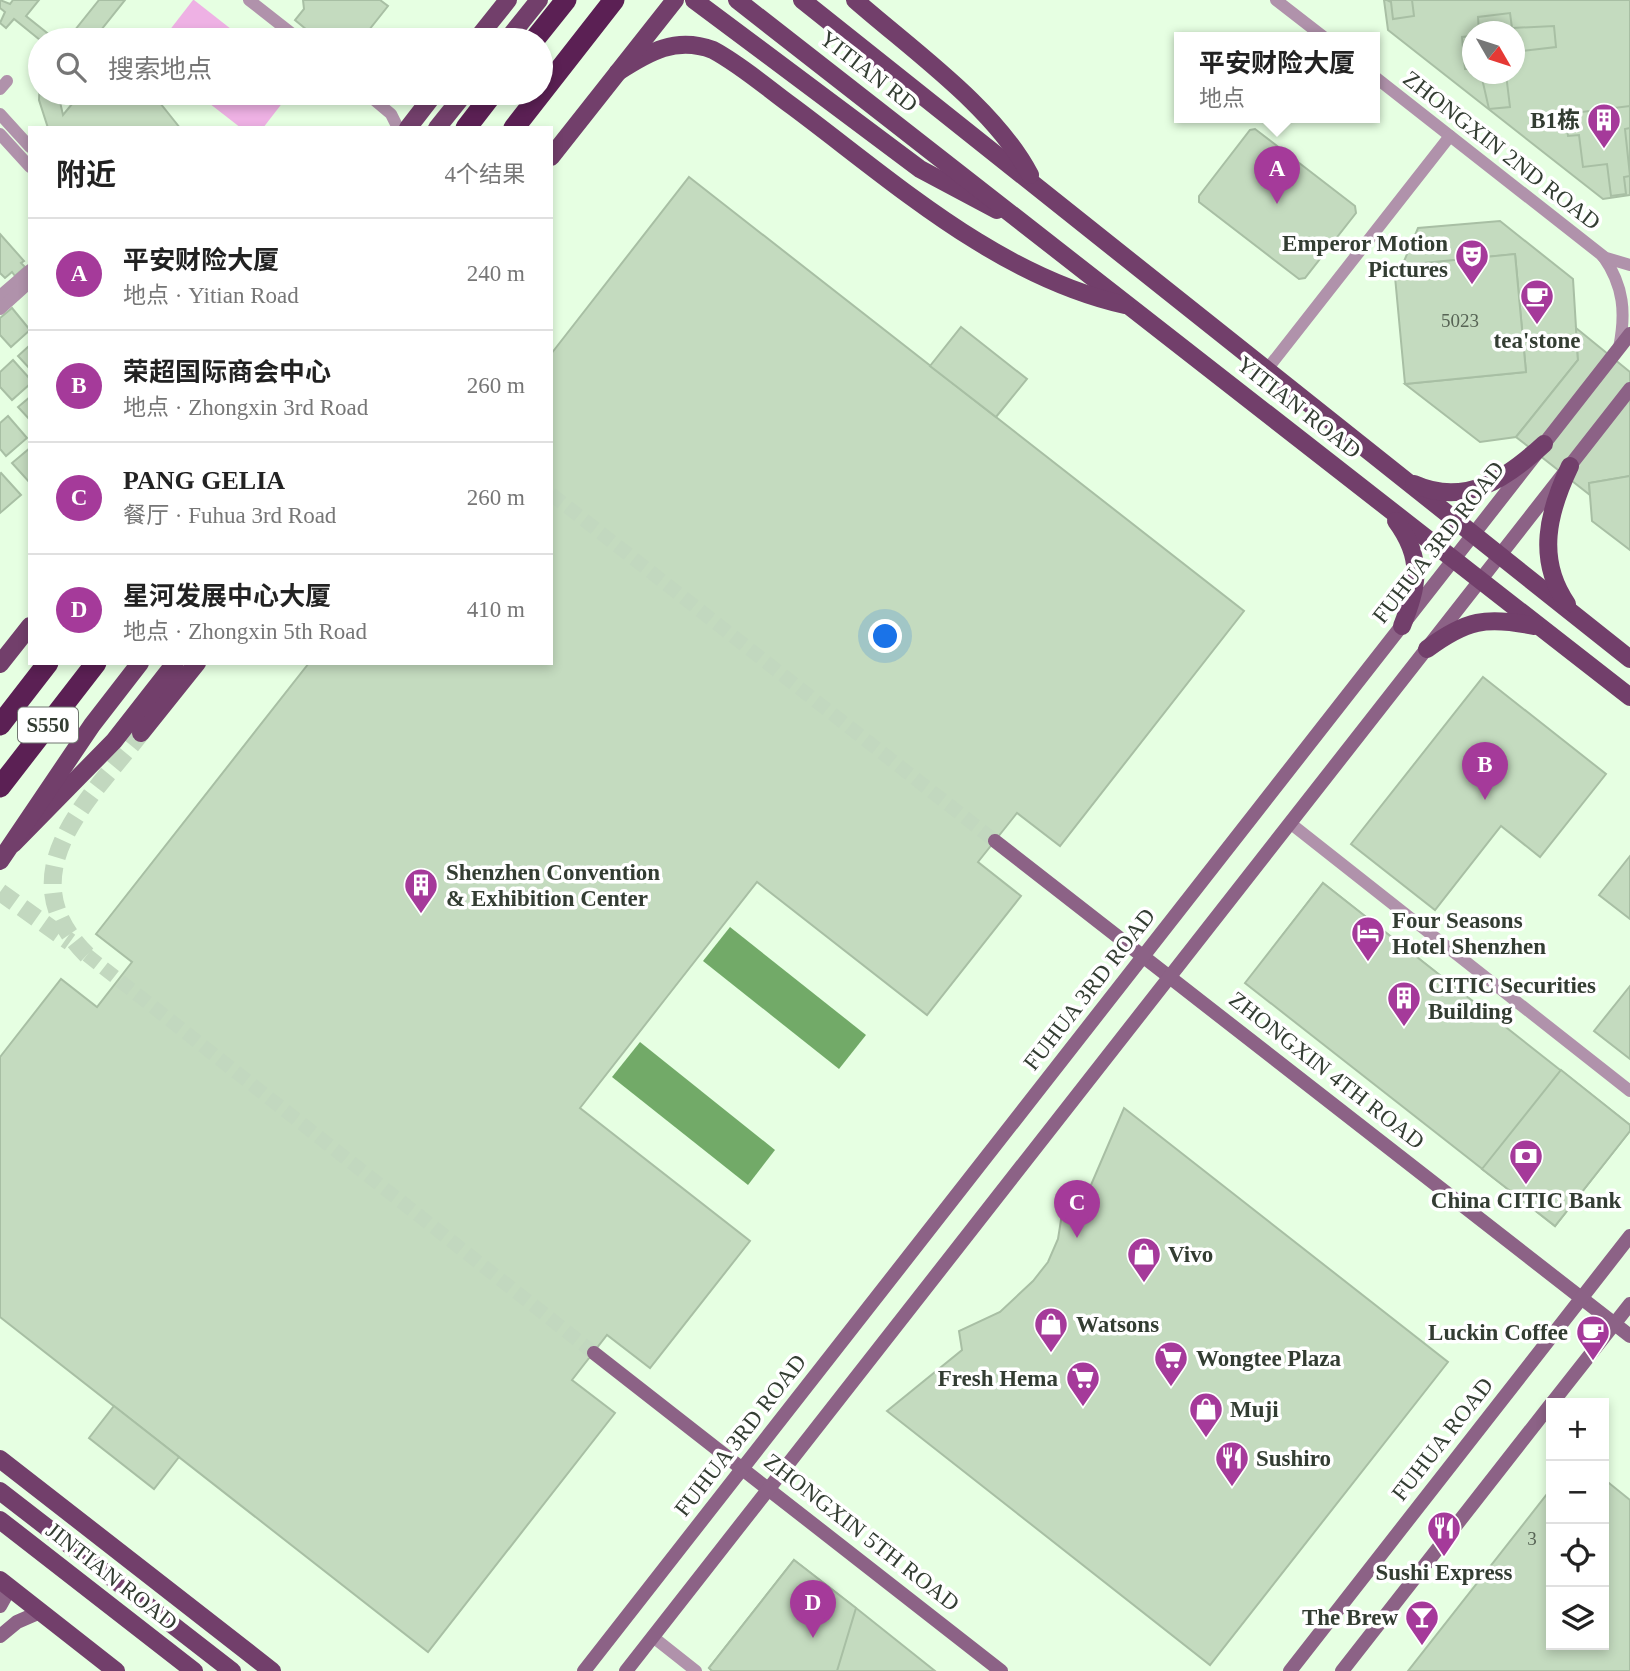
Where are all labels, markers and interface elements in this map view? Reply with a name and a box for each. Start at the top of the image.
north arrow [1462,21,1525,84]
street label: YITIAN RD [815,26,922,117]
search box [28,28,553,105]
popup [1174,32,1380,123]
icon: search [52,48,90,86]
text: 平安财险大厦 [1199,49,1355,78]
text: 搜索地点 [108,55,212,84]
street label: ZHONGXIN 2ND ROAD [1398,66,1605,235]
text: 地点 [1199,86,1245,111]
building icon: B1栋 [1585,101,1623,150]
place label: B1栋 [1530,108,1580,133]
pin: A [1254,146,1300,204]
text: 附近 [56,158,116,191]
text: 4个结果 [445,162,525,187]
place label: Emperor Motion Pictures [1282,231,1448,282]
theatre icon: Emperor Motion Pictures [1453,237,1491,286]
text: 平安财险大厦 [123,246,279,275]
text: A [71,261,87,286]
text: 240 m [467,261,525,286]
cafe icon: tea'stone [1518,277,1556,326]
text: 地点 · Yitian Road [123,283,299,308]
house number: 5023 [1441,310,1479,331]
place label: tea'stone [1494,328,1580,353]
street label: YITIAN ROAD [1232,351,1366,463]
text: 荣超国际商会中心 [123,358,331,387]
text: B [71,373,87,398]
text: 260 m [467,373,525,398]
text: 地点 · Zhongxin 3rd Road [123,395,368,420]
street label: FUHUA 3RD ROAD [1368,457,1509,628]
text: PANG GELIA [123,466,285,495]
text: C [71,485,87,510]
text: 260 m [467,485,525,510]
text: 餐厅 · Fuhua 3rd Road [123,503,336,528]
text: 星河发展中心大厦 [123,582,331,611]
text: D [71,597,87,622]
text: 410 m [467,597,525,622]
text: 地点 · Zhongxin 5th Road [123,619,367,644]
your location [868,619,902,653]
road number: S550 [18,708,78,742]
pin: B [1462,742,1508,800]
place label: Shenzhen Convention & Exhibition Center [446,860,660,911]
building icon: Shenzhen Convention & Exhibition Center [402,866,440,915]
street label: FUHUA 3RD ROAD [1019,904,1160,1075]
place label: Four Seasons Hotel Shenzhen [1392,908,1546,959]
hotel icon: Four Seasons Hotel Shenzhen [1349,914,1387,963]
place label: CITIC Securities Building [1428,973,1596,1024]
building icon: CITIC Securities Building [1385,979,1423,1028]
street label: ZHONGXIN 4TH ROAD [1224,987,1429,1154]
bank icon: China CITIC Bank [1507,1137,1545,1186]
pin: C [1054,1180,1100,1238]
place label: China CITIC Bank [1431,1188,1621,1213]
shop icon: Vivo [1125,1235,1163,1284]
place label: Vivo [1168,1242,1213,1267]
shop icon: Watsons [1032,1305,1070,1354]
place label: Watsons [1076,1312,1159,1337]
cafe icon: Luckin Coffee [1574,1313,1612,1362]
place label: Luckin Coffee [1428,1320,1568,1345]
supermarket icon: Wongtee Plaza [1152,1339,1190,1388]
place label: Wongtee Plaza [1196,1346,1341,1371]
street label: FUHUA 3RD ROAD [670,1350,811,1521]
supermarket icon: Fresh Hema [1064,1359,1102,1408]
place label: Fresh Hema [938,1366,1058,1391]
street label: FUHUA ROAD [1387,1373,1498,1506]
shop icon: Muji [1187,1390,1225,1439]
place label: Muji [1230,1397,1279,1422]
map controls [1546,1398,1609,1650]
button: + [1546,1398,1609,1461]
restaurant icon: Sushiro [1213,1439,1251,1488]
place label: Sushiro [1256,1446,1331,1471]
street label: ZHONGXIN 5TH ROAD [759,1447,965,1617]
button: − [1546,1461,1609,1524]
restaurant icon: Sushi Express [1425,1509,1463,1558]
street label: JINTIAN ROAD [41,1518,182,1635]
button: locate [1546,1524,1609,1587]
house number: 3 [1527,1528,1537,1549]
place label: Sushi Express [1375,1560,1513,1585]
pin: D [790,1580,836,1638]
button: layers [1546,1587,1609,1650]
bar icon: The Brew [1403,1598,1441,1647]
place label: The Brew [1302,1605,1398,1630]

